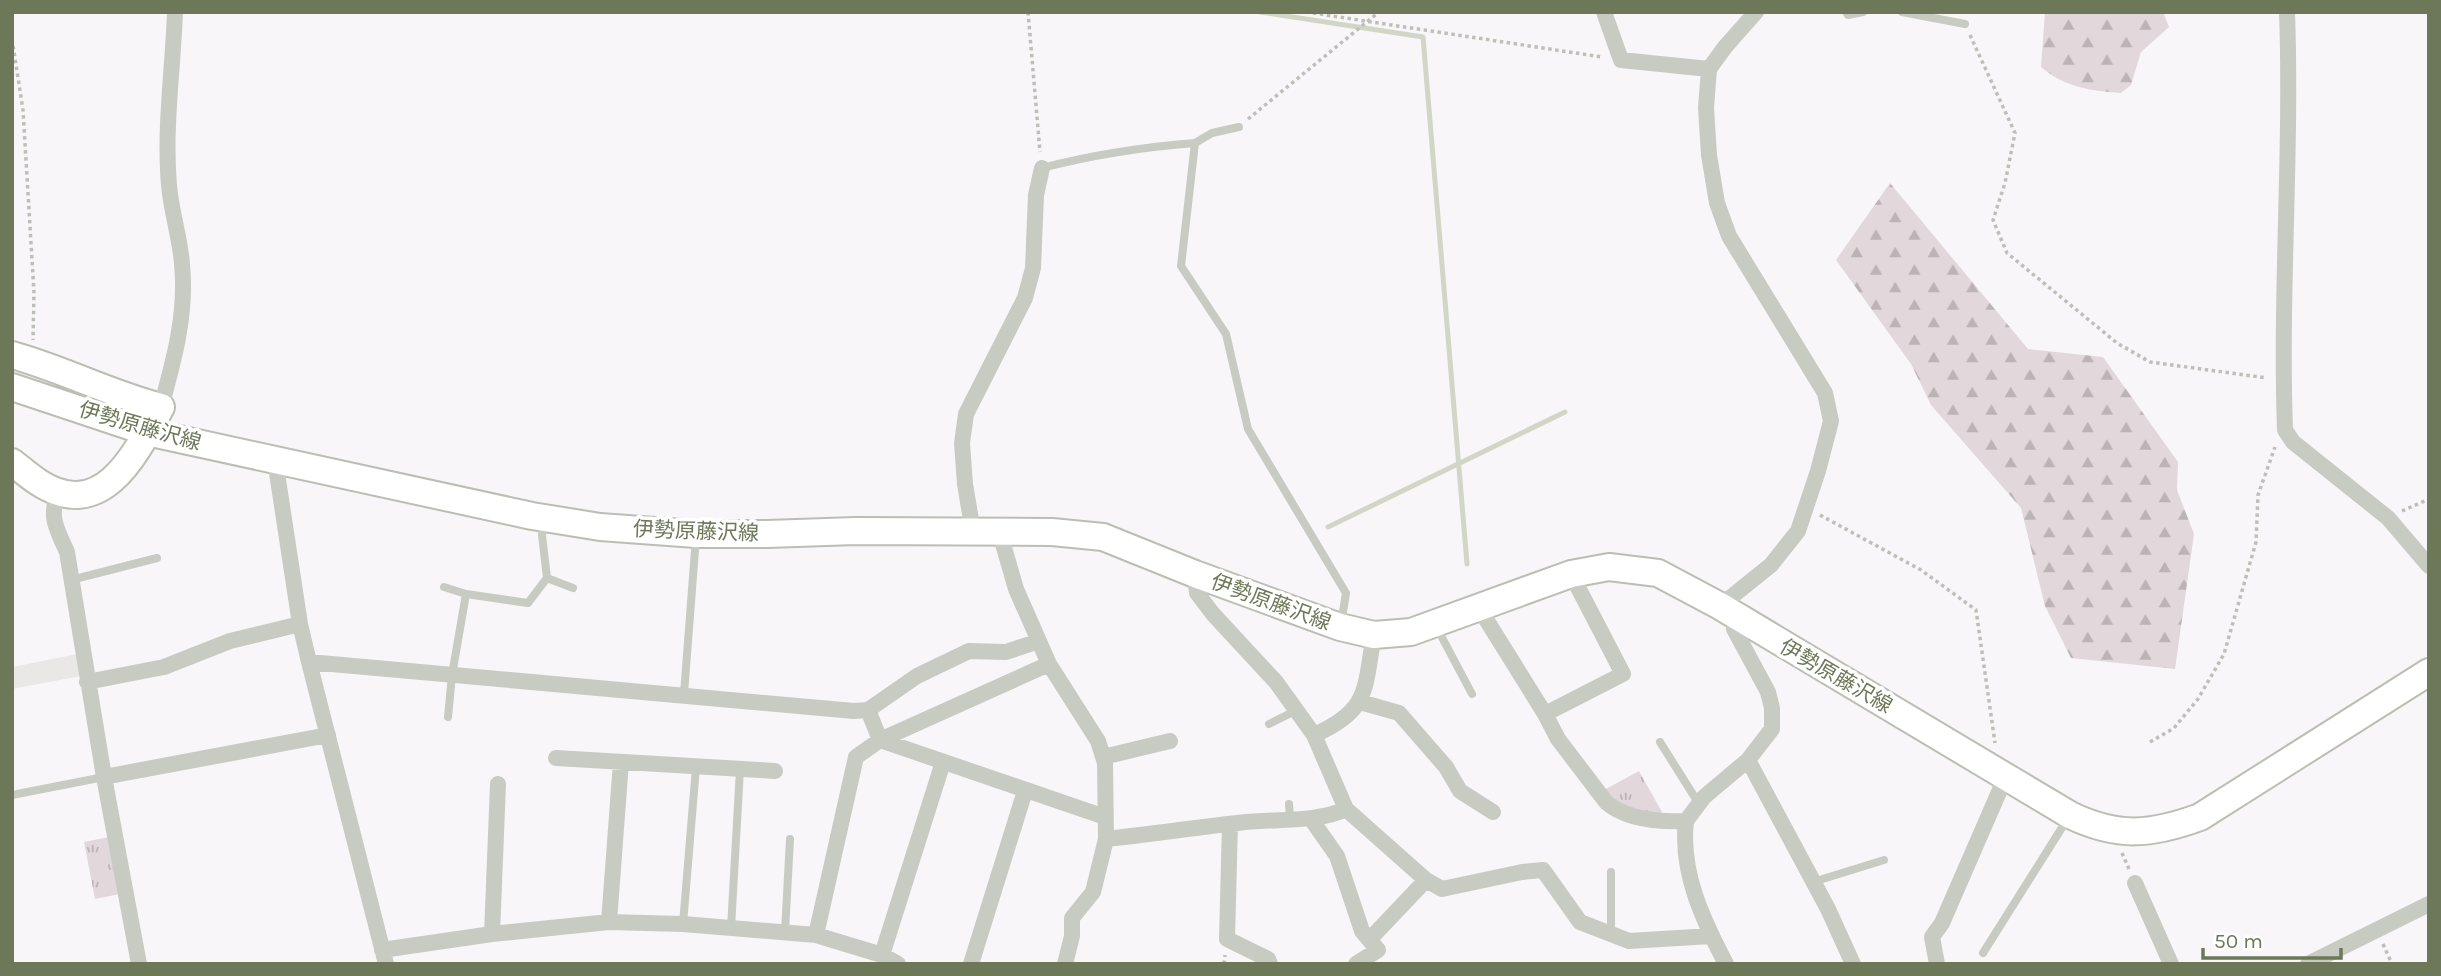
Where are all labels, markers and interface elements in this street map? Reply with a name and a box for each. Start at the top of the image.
street label: 伊勢原藤沢線 [76,397,204,455]
street label: 伊勢原藤沢線 [633,517,759,545]
street label: 伊勢原藤沢線 [1208,569,1334,635]
street label: 伊勢原藤沢線 [1775,634,1897,718]
scale bar [2203,916,2341,960]
text: 50 m [2214,929,2263,953]

